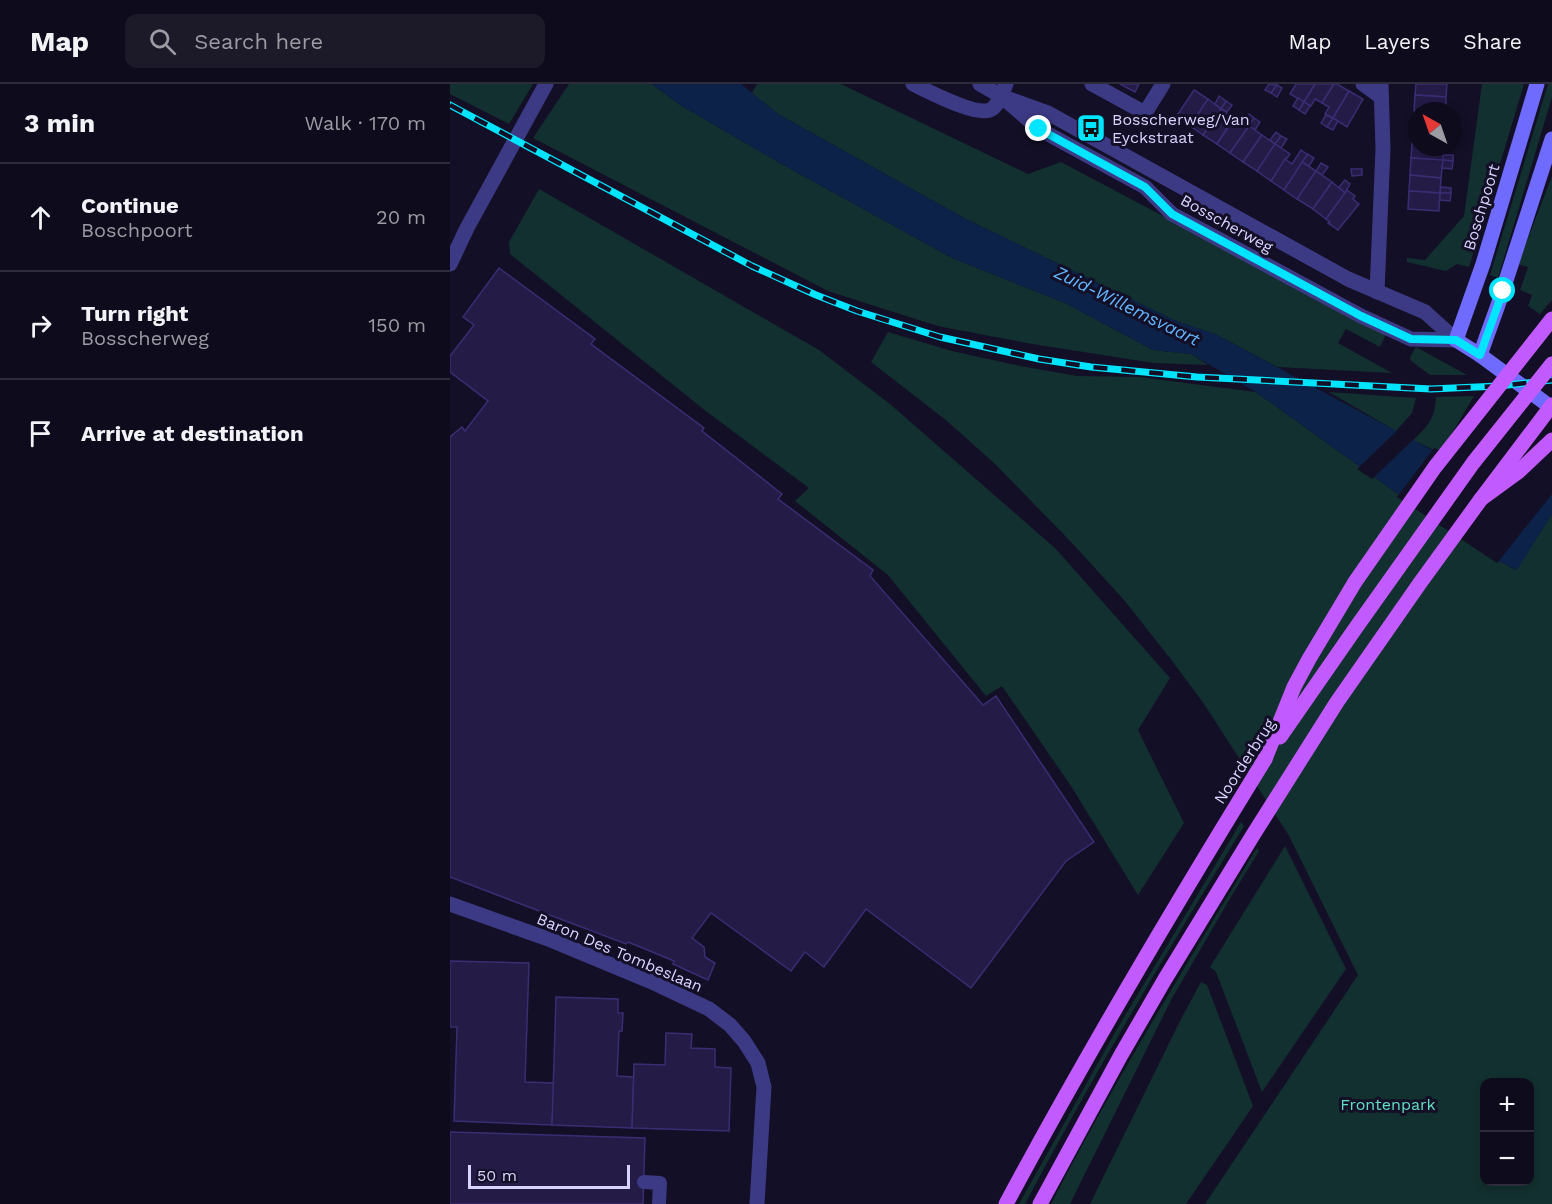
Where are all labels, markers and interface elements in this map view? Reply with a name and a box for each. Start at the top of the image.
search box [125,14,545,68]
text: Map [30,25,89,58]
icon: search [146,25,179,58]
text: Search here [194,29,323,54]
text: Map [1288,29,1331,54]
text: Layers [1364,29,1430,54]
text: Share [1463,29,1522,54]
north arrow [1408,102,1462,156]
text: 3 min [24,108,95,138]
place label: Bosscherweg/Van Eyckstraat [1112,110,1250,147]
text: Walk · 170 m [305,111,426,135]
bus stop icon: Bosscherweg/Van Eyckstraat [1075,112,1107,144]
route end [1025,115,1051,141]
street label: Boschpoort [1459,161,1504,253]
street label: Bosscherweg [1177,190,1277,257]
text: Continue [81,193,179,218]
icon: ahead [24,201,57,234]
text: 20 m [376,205,426,229]
text: Boschpoort [81,218,193,242]
water label: Zuid-Willemsvaart [1050,261,1204,350]
route start [1489,277,1515,303]
text: Turn right [81,301,188,326]
icon: right [24,309,57,342]
text: 150 m [368,313,426,337]
text: Bosscherweg [81,326,209,350]
icon: arrive [24,417,57,450]
text: Arrive at destination [81,421,304,446]
street label: Noorderbrug [1210,715,1279,807]
street label: Baron Des Tombeslaan [534,909,706,996]
map controls [1480,1078,1534,1186]
button: + [1480,1078,1534,1132]
park label: Frontenpark [1340,1095,1436,1114]
button: − [1480,1132,1534,1186]
scale bar [468,1162,630,1190]
text: 50 m [477,1166,517,1185]

